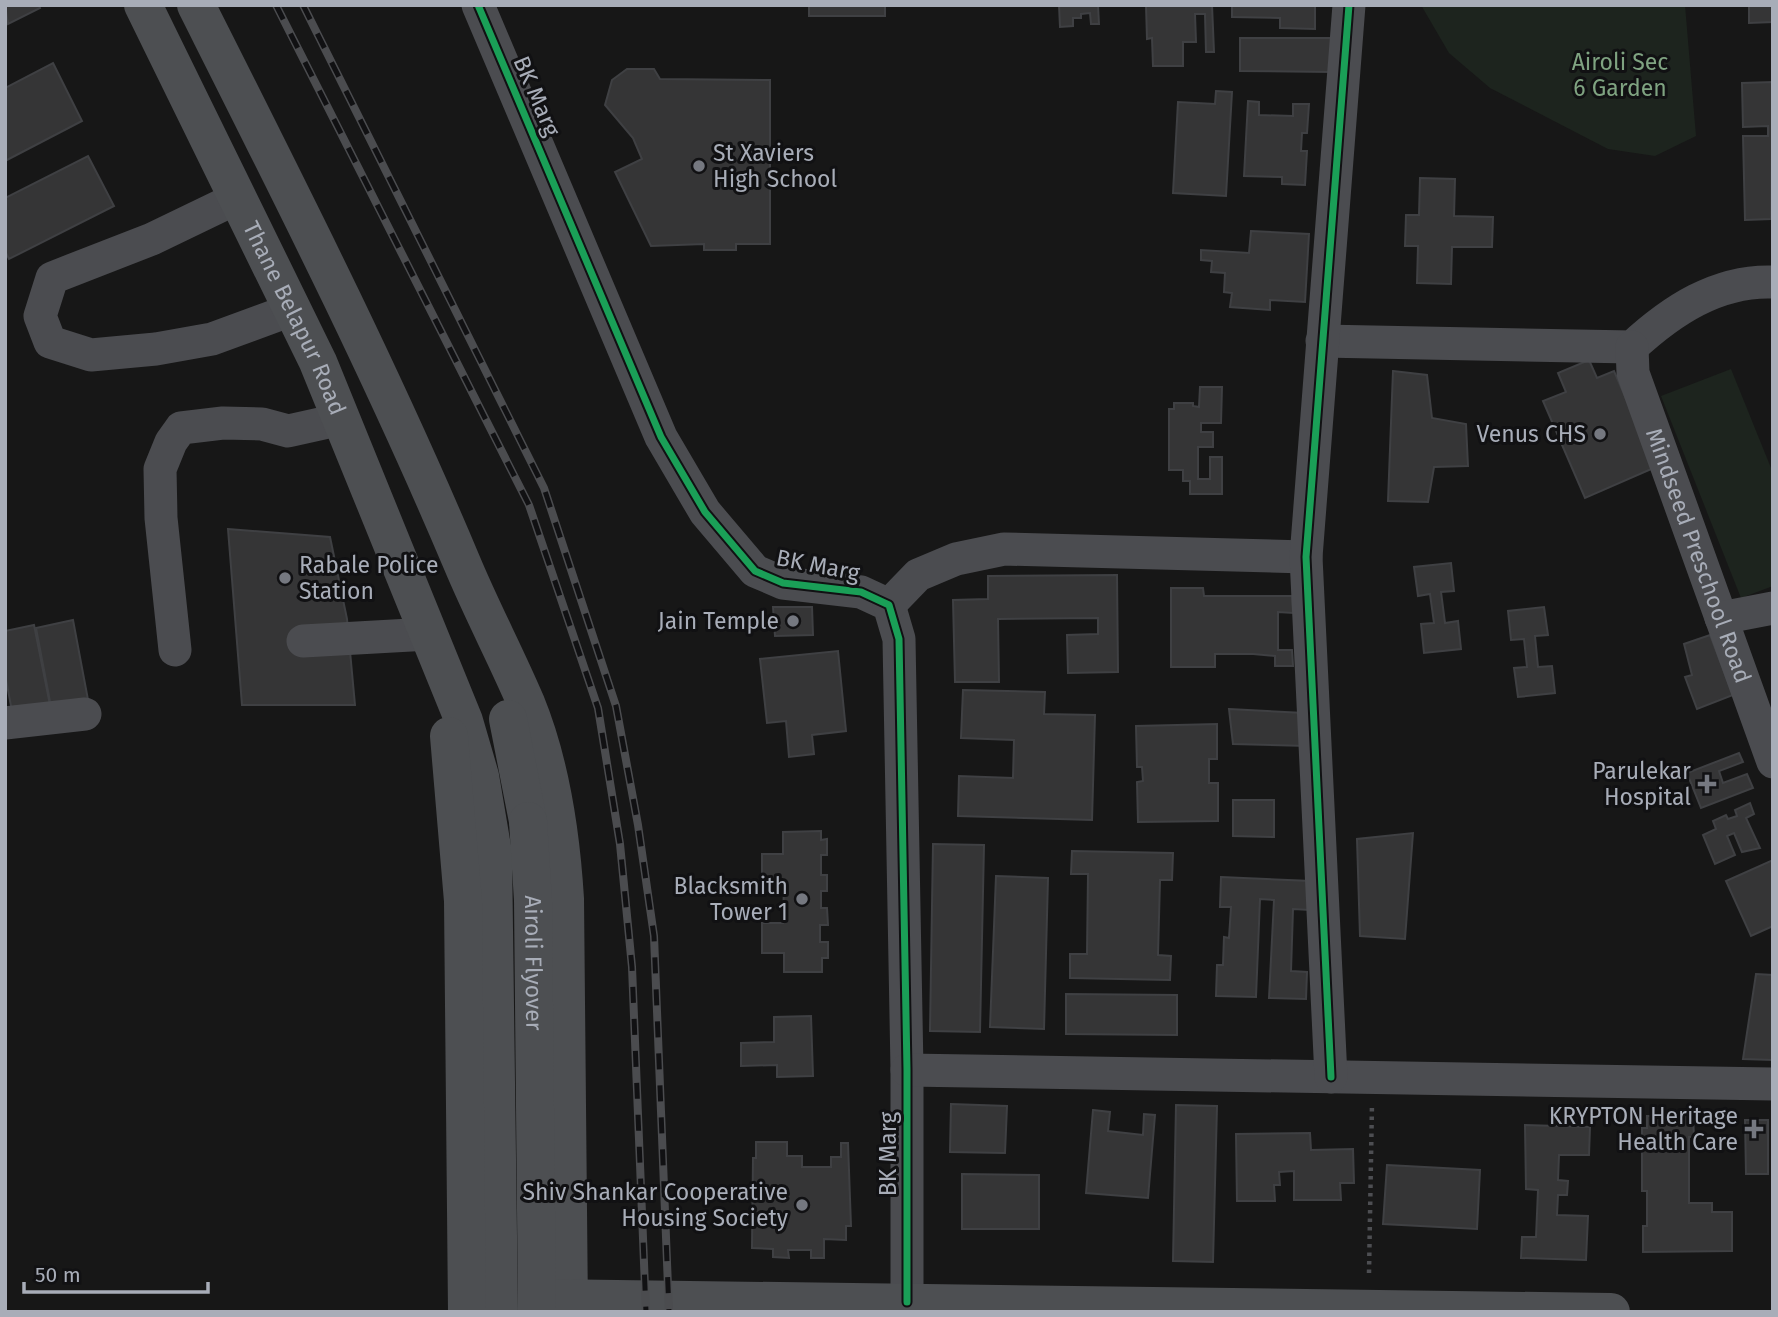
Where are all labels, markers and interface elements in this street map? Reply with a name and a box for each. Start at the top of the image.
park label: Airoli Sec 6 Garden [1572,48,1668,102]
street label: BK Marg [508,52,566,140]
place label: St Xaviers High School [713,139,838,193]
marker: St Xaviers High School [691,158,707,174]
street label: Thane Belapur Road [237,217,352,419]
place label: Venus CHS [1476,420,1586,448]
street label: Mindseed Preschool Road [1640,424,1757,687]
marker: Venus CHS [1592,426,1608,442]
street label: BK Marg [774,543,862,587]
place label: Rabale Police Station [299,551,439,605]
marker: Rabale Police Station [277,570,293,586]
place label: Jain Temple [658,607,779,635]
marker: Jain Temple [785,613,801,629]
place label: Parulekar Hospital [1592,757,1691,811]
marker: Parulekar Hospital [1697,774,1717,794]
place label: Blacksmith Tower 1 [674,872,788,926]
marker: Blacksmith Tower 1 [794,891,810,907]
street label: Airoli Flyover [519,895,548,1031]
place label: KRYPTON Heritage Health Care [1549,1102,1738,1156]
street label: BK Marg [874,1112,902,1196]
marker: KRYPTON Heritage Health Care [1744,1119,1764,1139]
place label: Shiv Shankar Cooperative Housing Society [523,1178,789,1232]
marker: Shiv Shankar Cooperative Housing Society [794,1197,810,1213]
scale bar [24,1250,208,1294]
text: 50 m [35,1262,81,1288]

